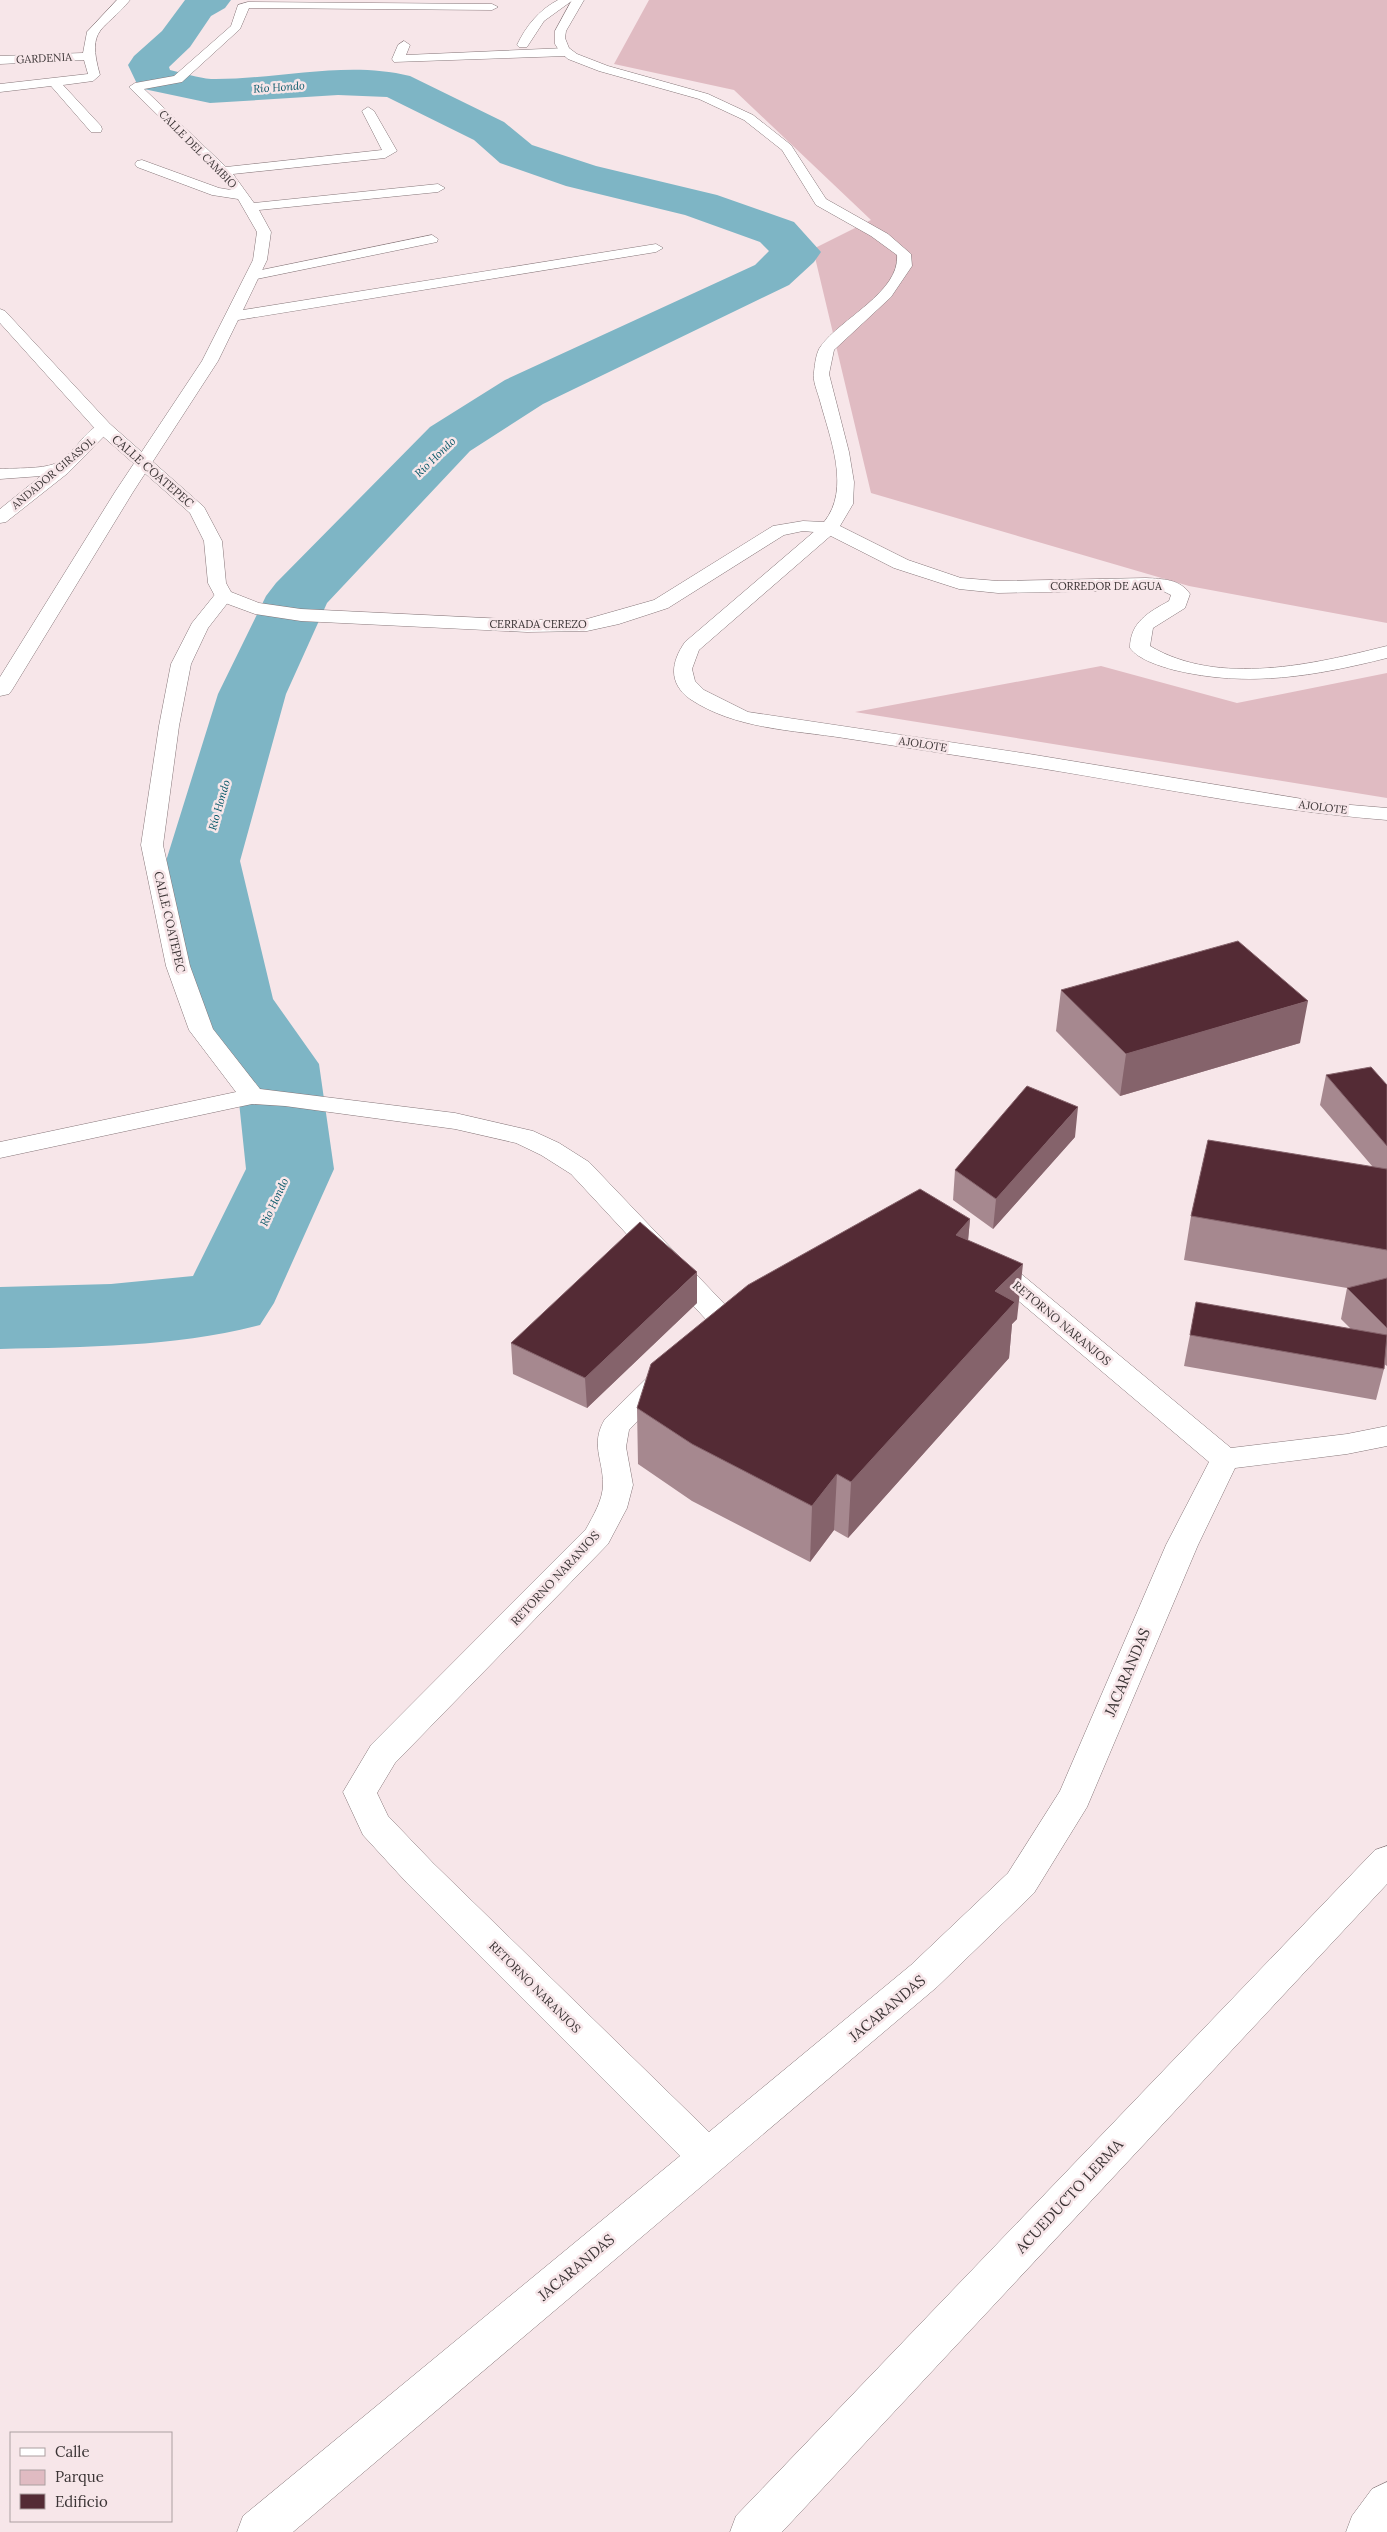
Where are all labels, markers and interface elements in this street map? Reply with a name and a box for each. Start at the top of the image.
street label: GARDENIA [16,49,73,66]
water label: Río Hondo [253,78,306,96]
street label: CALLE DEL CAMBIO [156,107,240,191]
street label: CALLE COATEPEC [109,431,197,511]
street label: ANDADOR GIRASOL [8,434,98,513]
water label: Río Hondo [412,434,459,480]
street label: CORREDOR DE AGUA [1050,579,1163,593]
street label: CERRADA CEREZO [489,617,587,631]
street label: AJOLOTE [897,733,948,755]
water label: Río Hondo [205,778,233,832]
street label: AJOLOTE [1297,797,1348,817]
street label: CALLE COATEPEC [151,870,189,975]
water label: Río Hondo [257,1175,291,1228]
street label: RETORNO NARANJOS [1010,1278,1114,1369]
street label: RETORNO NARANJOS [507,1528,603,1628]
street label: JACARANDAS [1099,1625,1154,1720]
street label: RETORNO NARANJOS [486,1938,584,2036]
street label: JACARANDAS [844,1971,929,2046]
street label: ACUEDUCTO LERMA [1010,2135,1127,2258]
street label: JACARANDAS [533,2230,618,2305]
legend [10,2432,172,2522]
text: Calle [55,2442,90,2461]
text: Parque [55,2467,104,2486]
text: Edificio [55,2492,108,2511]

